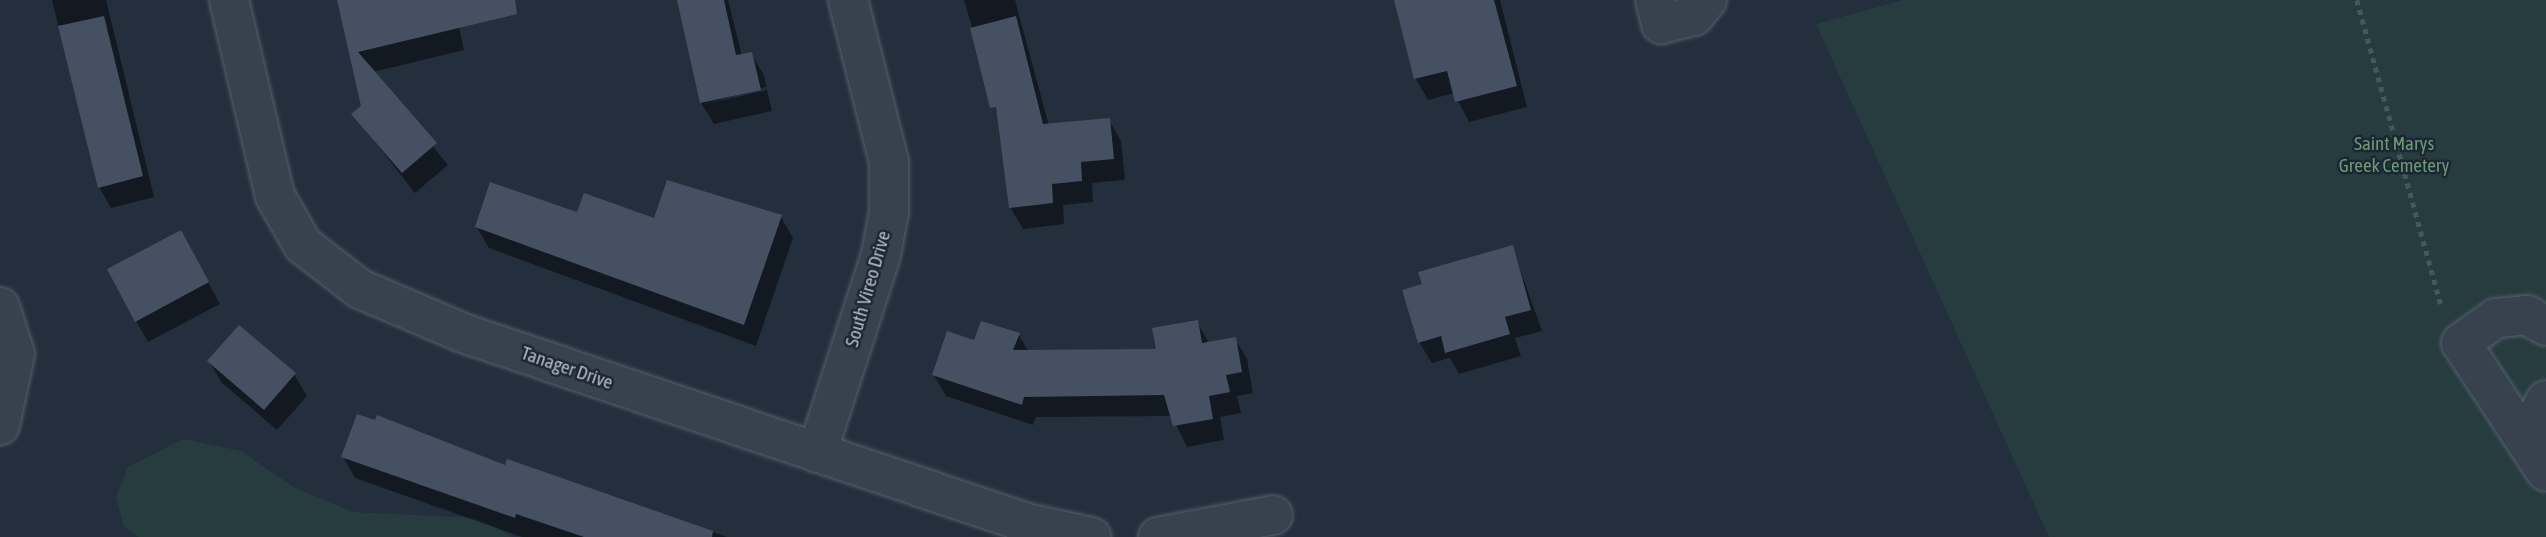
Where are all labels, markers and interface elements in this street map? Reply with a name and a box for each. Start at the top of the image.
park label: Saint Marys Greek Cemetery [2339,133,2449,177]
street label: South Vireo Drive [841,228,895,350]
street label: Tanager Drive [518,342,616,394]

